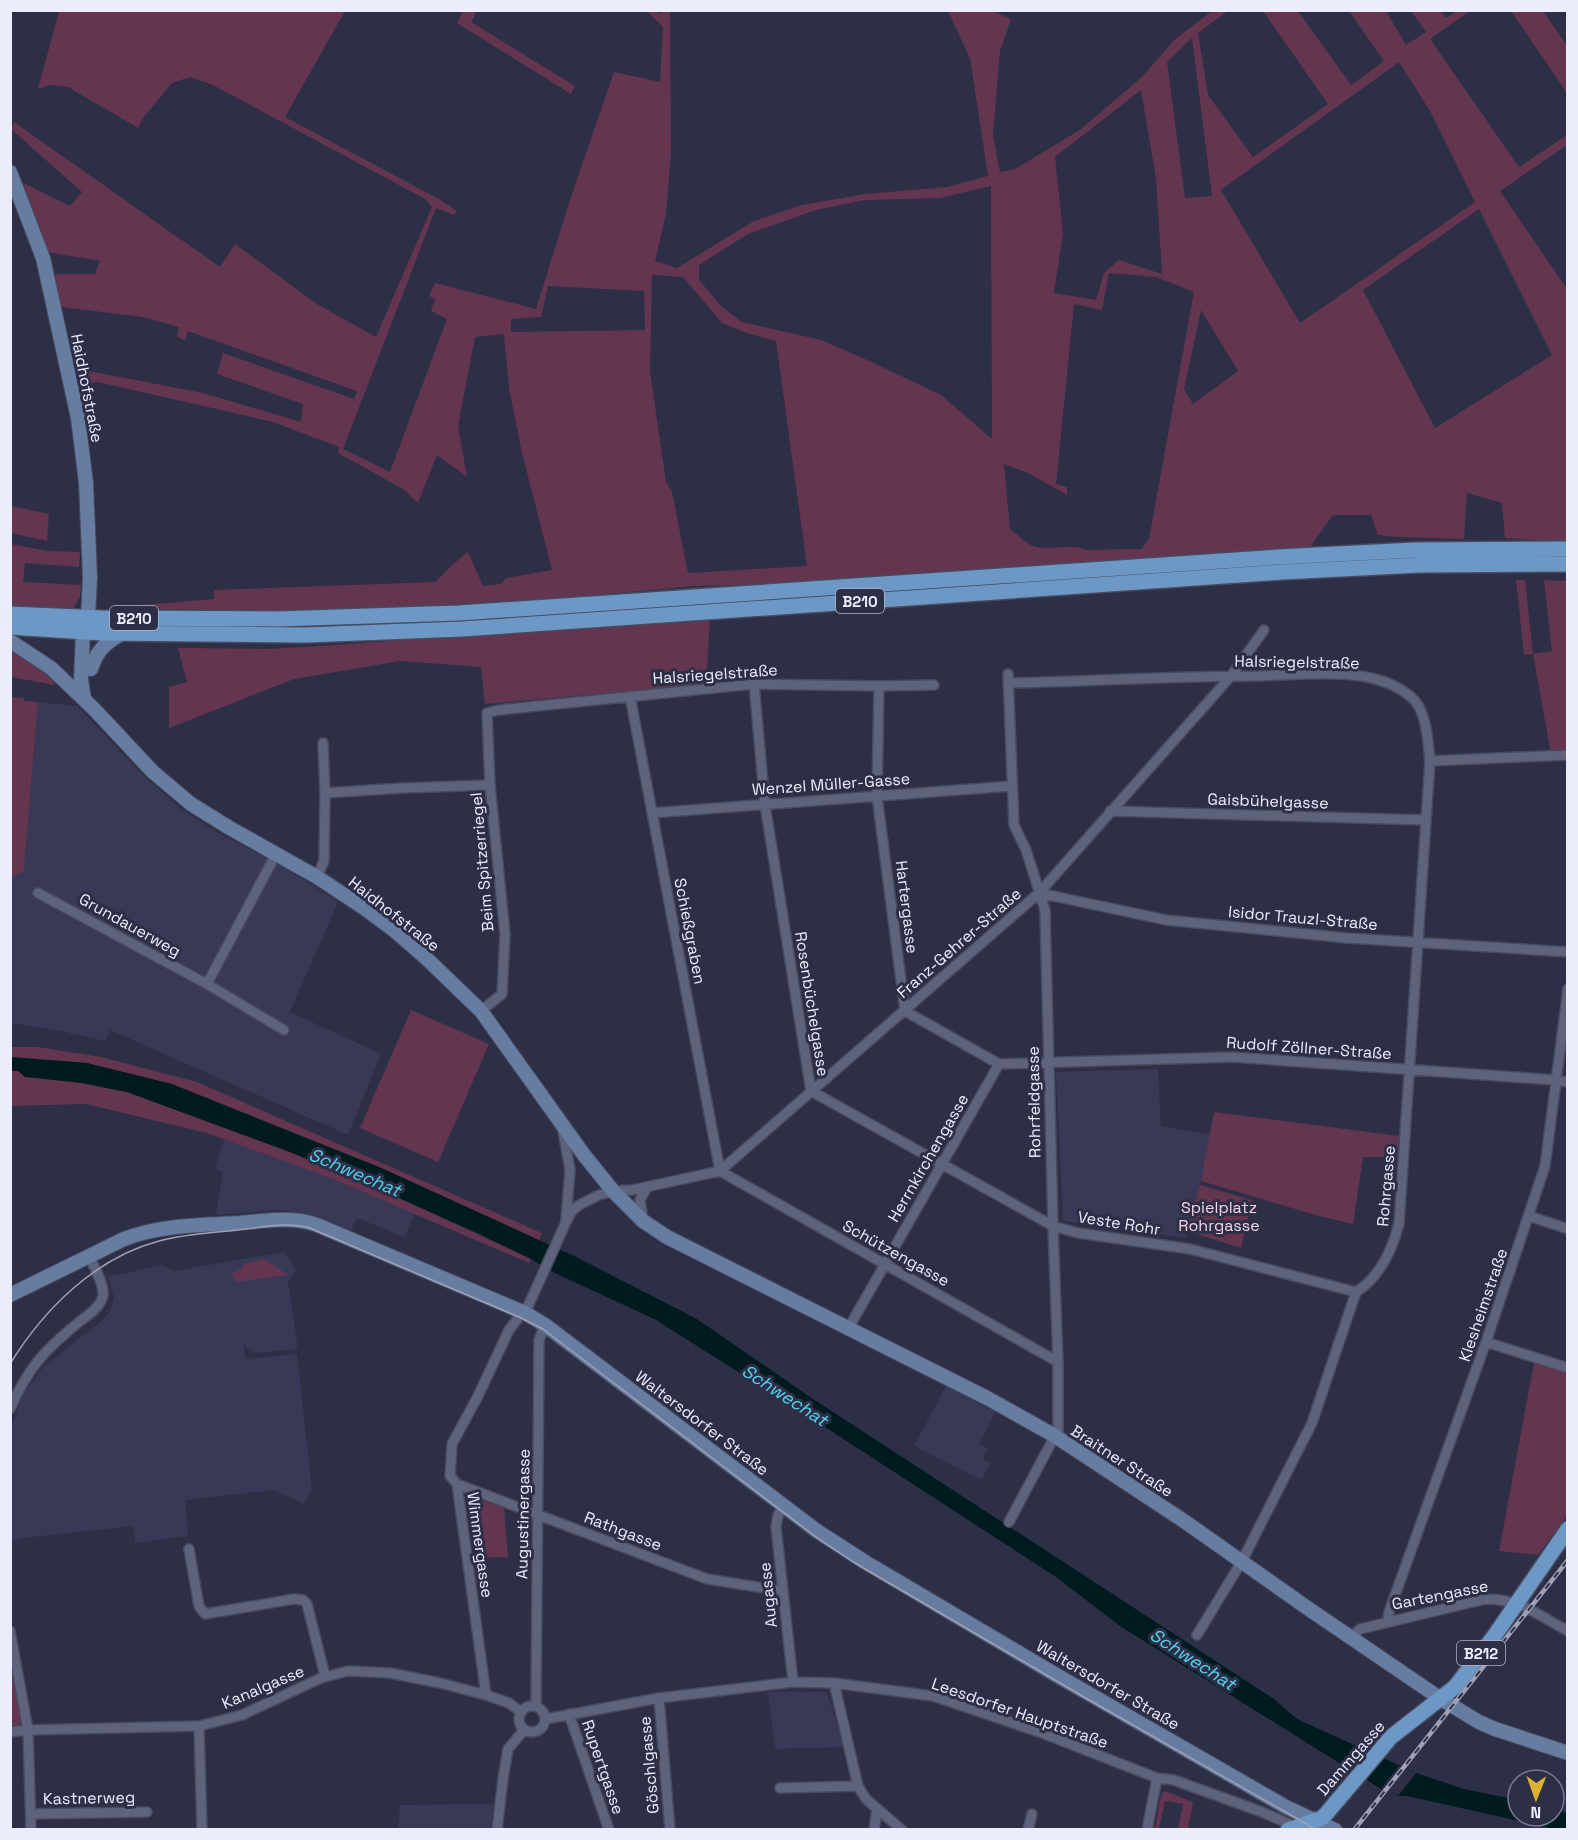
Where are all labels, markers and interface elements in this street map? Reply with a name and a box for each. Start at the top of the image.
street label: Haidhofstraße [66,332,108,444]
road number: B210 [836,589,884,613]
road number: B210 [110,606,158,630]
street label: Halsriegelstraße [1234,650,1360,674]
street label: Halsriegelstraße [652,659,778,689]
street label: Wenzel Müller-Gasse [751,768,911,800]
street label: Gaisbühelgasse [1207,788,1329,814]
street label: Beim Spitzerriegel [465,791,499,933]
street label: Hartergasse [891,859,923,955]
street label: Haidhofstraße [344,872,444,956]
street label: Schießgraben [669,876,711,986]
street label: Franz-Gehrer-Straße [892,883,1026,1003]
street label: Grundauerweg [75,888,185,962]
street label: Isidor Trauzl-Straße [1227,901,1379,935]
street label: Rosenbüchelgasse [790,930,834,1078]
street label: Rudolf Zöllner-Straße [1226,1032,1392,1064]
street label: Rohrfeldgasse [1023,1046,1045,1158]
street label: Herrnkirchengasse [883,1090,973,1226]
water label: Schwechat [306,1142,406,1202]
street label: Rohrgasse [1372,1145,1400,1227]
park label: Spielplatz Rohrgasse [1178,1197,1260,1236]
street label: Veste Rohr [1076,1206,1162,1240]
street label: Schützengasse [839,1215,953,1291]
street label: Klesheimstraße [1454,1245,1512,1365]
water label: Schwechat [738,1359,834,1432]
street label: Waltersdorfer Straße [631,1366,773,1480]
street label: Braitner Straße [1067,1420,1177,1502]
street label: Augustinergasse [511,1449,535,1579]
street label: Wimmergasse [462,1491,498,1599]
street label: Rathgasse [581,1507,665,1555]
street label: Augasse [754,1561,782,1629]
street label: Gartengasse [1390,1575,1490,1615]
water label: Schwechat [1146,1623,1242,1696]
street label: Waltersdorfer Straße [1033,1635,1183,1735]
road number: B212 [1457,1641,1505,1665]
street label: Kanalgasse [219,1660,307,1714]
street label: Leesdorfer Hauptstraße [929,1673,1111,1753]
street label: Göschlgasse [634,1715,664,1815]
street label: Dammgasse [1313,1716,1389,1800]
street label: Rupertgasse [577,1717,629,1817]
north arrow [1506,1768,1566,1828]
street label: Kastnerweg [43,1787,135,1809]
text: N [1530,1802,1541,1823]

